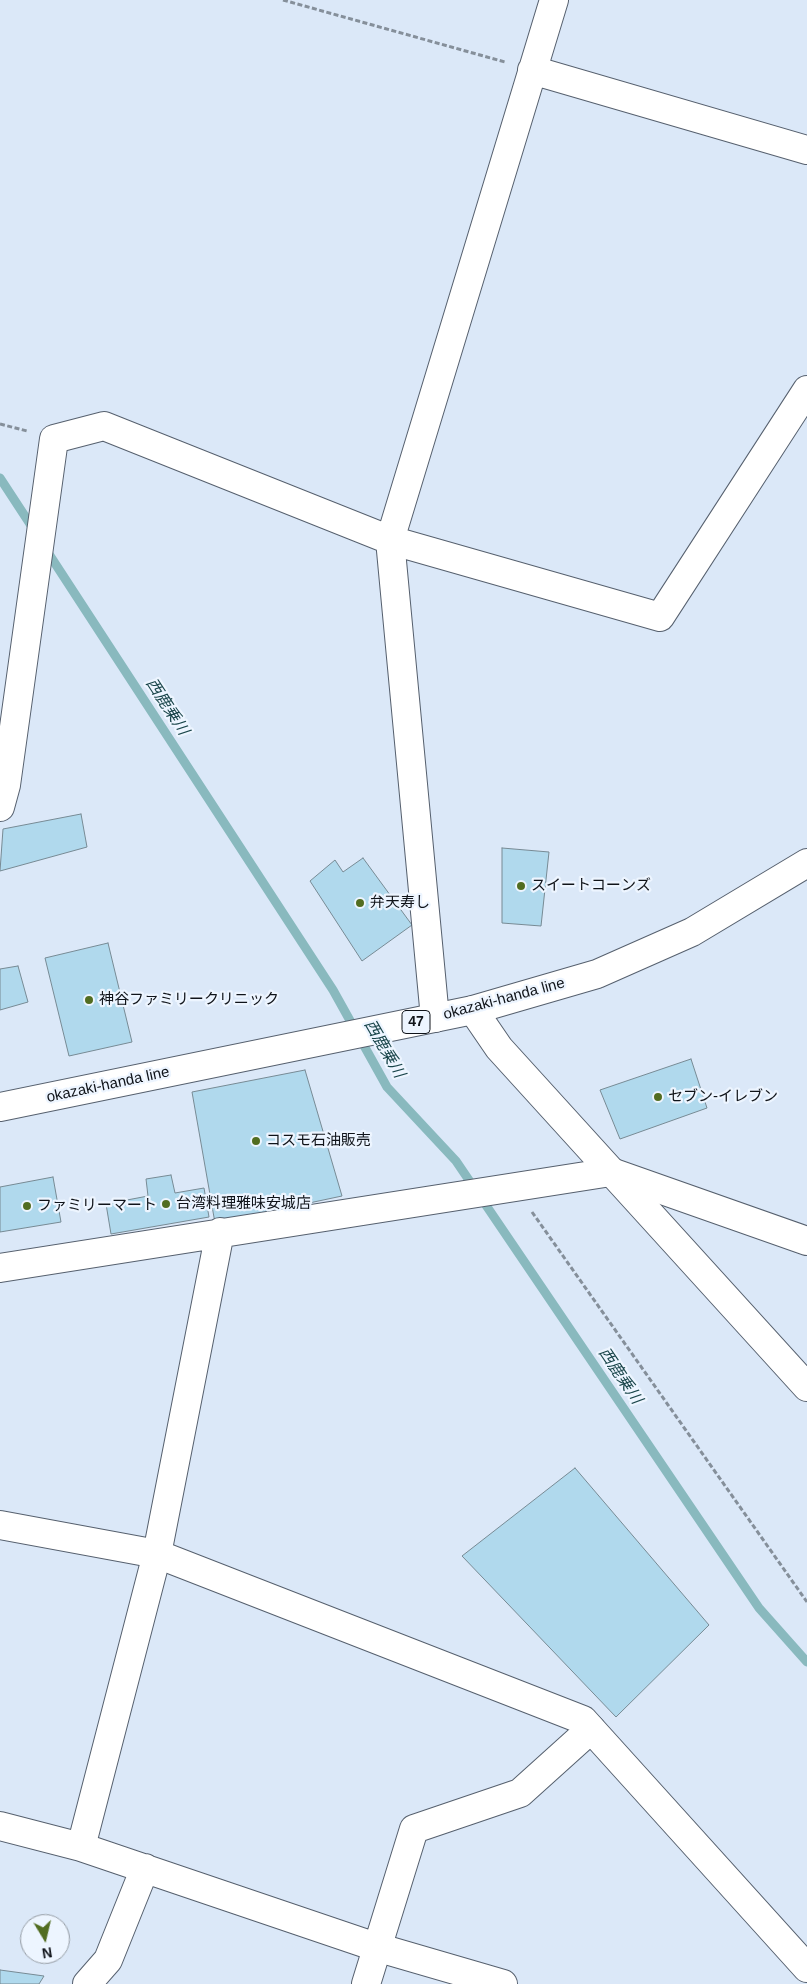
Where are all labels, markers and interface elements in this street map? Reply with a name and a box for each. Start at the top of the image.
water label: 西鹿乗川 [142,675,192,739]
place label: スイートコーンズ [531,877,651,895]
marker: スイートコーンズ [515,880,527,892]
place label: 弁天寿し [370,894,430,912]
marker: 弁天寿し [354,897,366,909]
street label: okazaki-handa line [441,974,567,1024]
place label: 神谷ファミリークリニック [99,991,279,1009]
marker: 神谷ファミリークリニック [83,994,95,1006]
road number: 47 [402,1010,430,1034]
water label: 西鹿乗川 [360,1016,408,1082]
street label: okazaki-handa line [45,1063,171,1107]
place label: セブン-イレブン [668,1088,778,1106]
marker: セブン-イレブン [652,1091,664,1103]
place label: コスモ石油販売 [266,1132,371,1150]
marker: コスモ石油販売 [250,1135,262,1147]
place label: 台湾料理雅味安城店 [176,1195,311,1213]
place label: ファミリーマート [37,1197,157,1215]
marker: 台湾料理雅味安城店 [160,1198,172,1210]
marker: ファミリーマート [21,1200,33,1212]
water label: 西鹿乗川 [594,1344,646,1408]
north arrow [20,1914,70,1964]
text: N [41,1944,53,1962]

